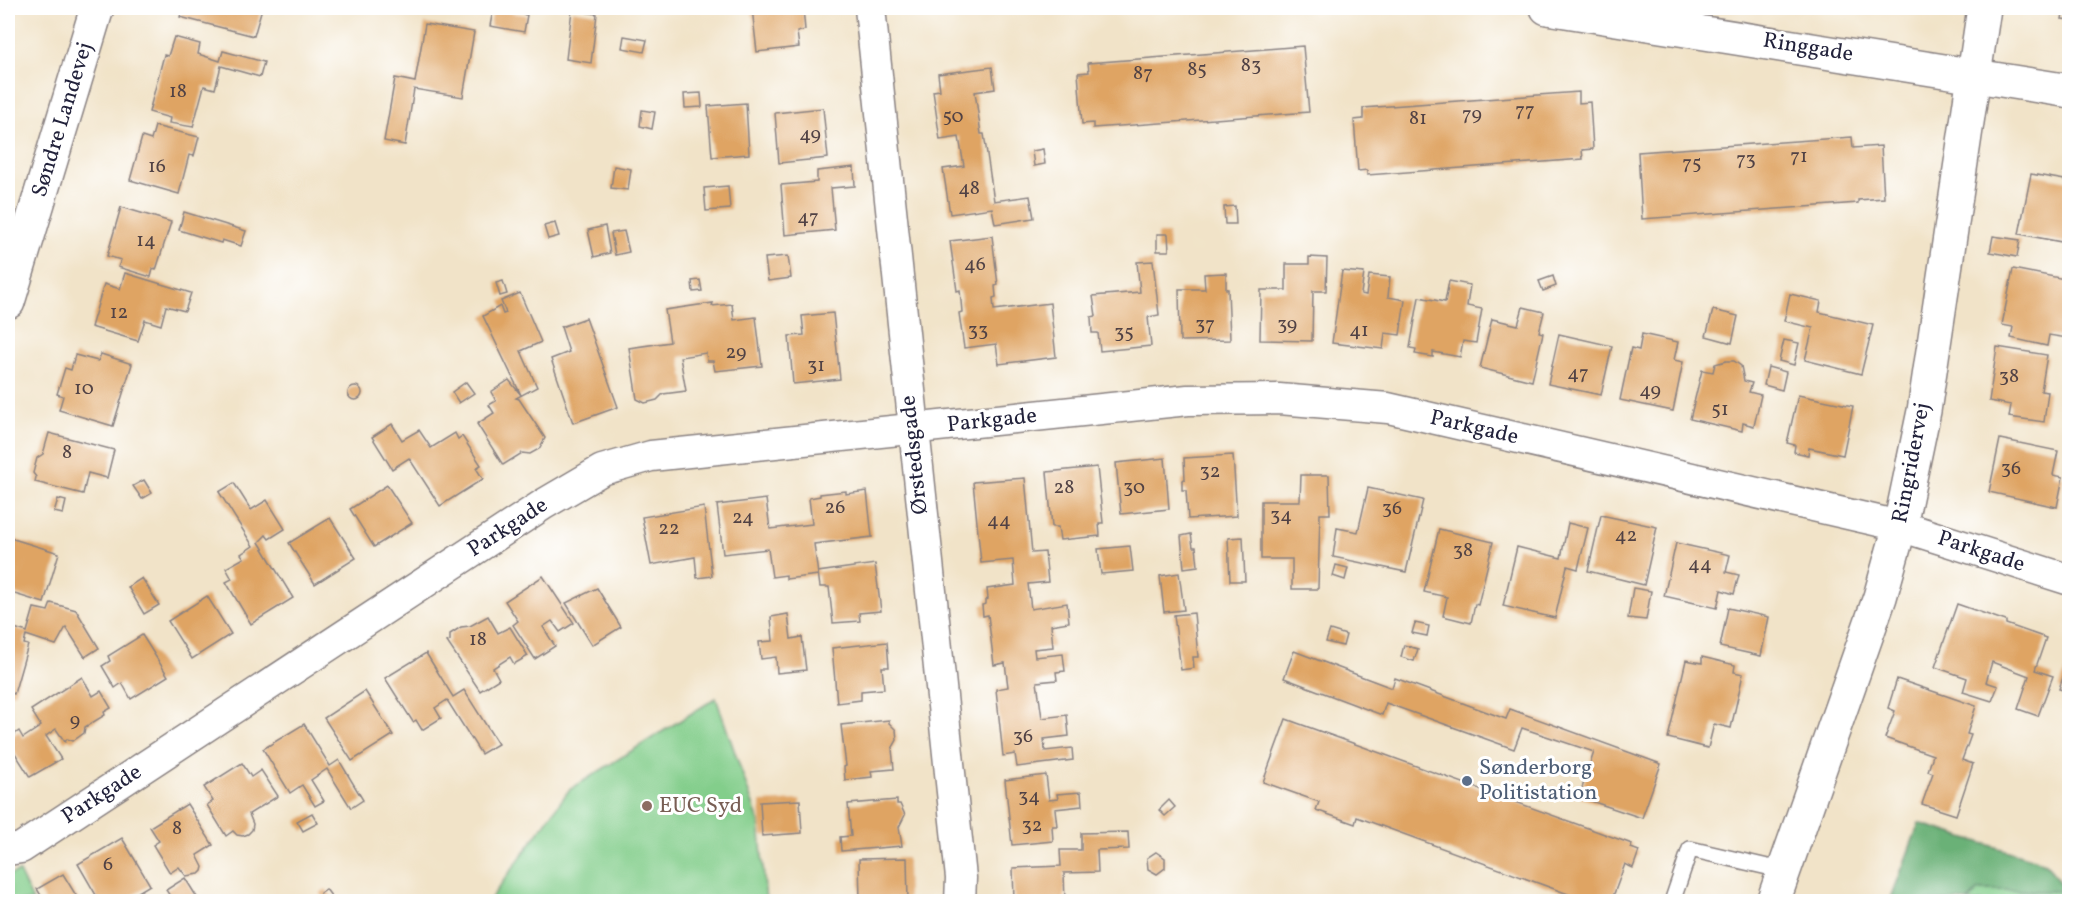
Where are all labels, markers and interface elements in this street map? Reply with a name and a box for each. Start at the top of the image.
street label: Ringgade [1761,26,1855,70]
street label: Søndre Landevej [25,39,101,201]
house number: 83 [1241,52,1261,80]
house number: 85 [1187,56,1207,84]
house number: 87 [1133,60,1153,88]
house number: 18 [169,78,187,106]
house number: 77 [1515,97,1535,125]
house number: 79 [1462,101,1482,129]
house number: 50 [942,103,964,131]
house number: 81 [1409,105,1427,133]
house number: 49 [799,121,821,149]
house number: 71 [1790,143,1808,171]
house number: 73 [1736,146,1756,174]
house number: 75 [1682,150,1702,178]
house number: 16 [148,153,166,181]
house number: 48 [958,175,980,203]
house number: 47 [797,204,819,232]
house number: 14 [136,227,156,255]
house number: 46 [964,251,986,279]
house number: 12 [110,299,128,327]
house number: 37 [1195,311,1215,339]
house number: 39 [1277,311,1297,339]
house number: 33 [968,317,988,345]
house number: 41 [1349,317,1369,345]
house number: 35 [1114,319,1134,347]
house number: 29 [726,339,746,367]
house number: 31 [807,352,825,380]
house number: 47 [1567,360,1589,388]
house number: 38 [1999,363,2019,391]
house number: 10 [74,375,94,403]
house number: 49 [1639,377,1661,405]
street label: Ørstedsgade [893,394,937,516]
house number: 51 [1711,396,1729,424]
street label: Ringridervej [1885,400,1939,526]
street label: Parkgade [946,401,1038,441]
street label: Parkgade [1427,403,1521,453]
house number: 8 [62,439,72,467]
house number: 36 [2001,455,2021,483]
house number: 32 [1200,458,1221,486]
house number: 28 [1054,474,1074,502]
house number: 30 [1123,474,1145,502]
street label: Parkgade [462,490,554,566]
house number: 26 [825,494,845,522]
house number: 36 [1382,495,1402,523]
house number: 34 [1270,502,1292,530]
house number: 24 [732,504,754,532]
house number: 44 [987,507,1011,535]
house number: 22 [658,515,680,543]
house number: 42 [1615,522,1637,550]
street label: Parkgade [1933,523,2029,581]
house number: 38 [1453,537,1473,565]
house number: 44 [1688,551,1712,579]
house number: 18 [469,626,487,654]
house number: 9 [70,707,80,735]
house number: 36 [1013,723,1033,751]
place label: Sønderborg Politistation [1479,753,1597,809]
street label: Parkgade [56,757,148,833]
marker: Sønderborg Politistation [1460,774,1474,788]
house number: 34 [1018,783,1040,811]
place label: EUC Syd [659,791,742,822]
marker: EUC Syd [640,799,654,813]
house number: 32 [1022,812,1043,840]
house number: 8 [172,815,182,843]
house number: 6 [103,851,113,879]

